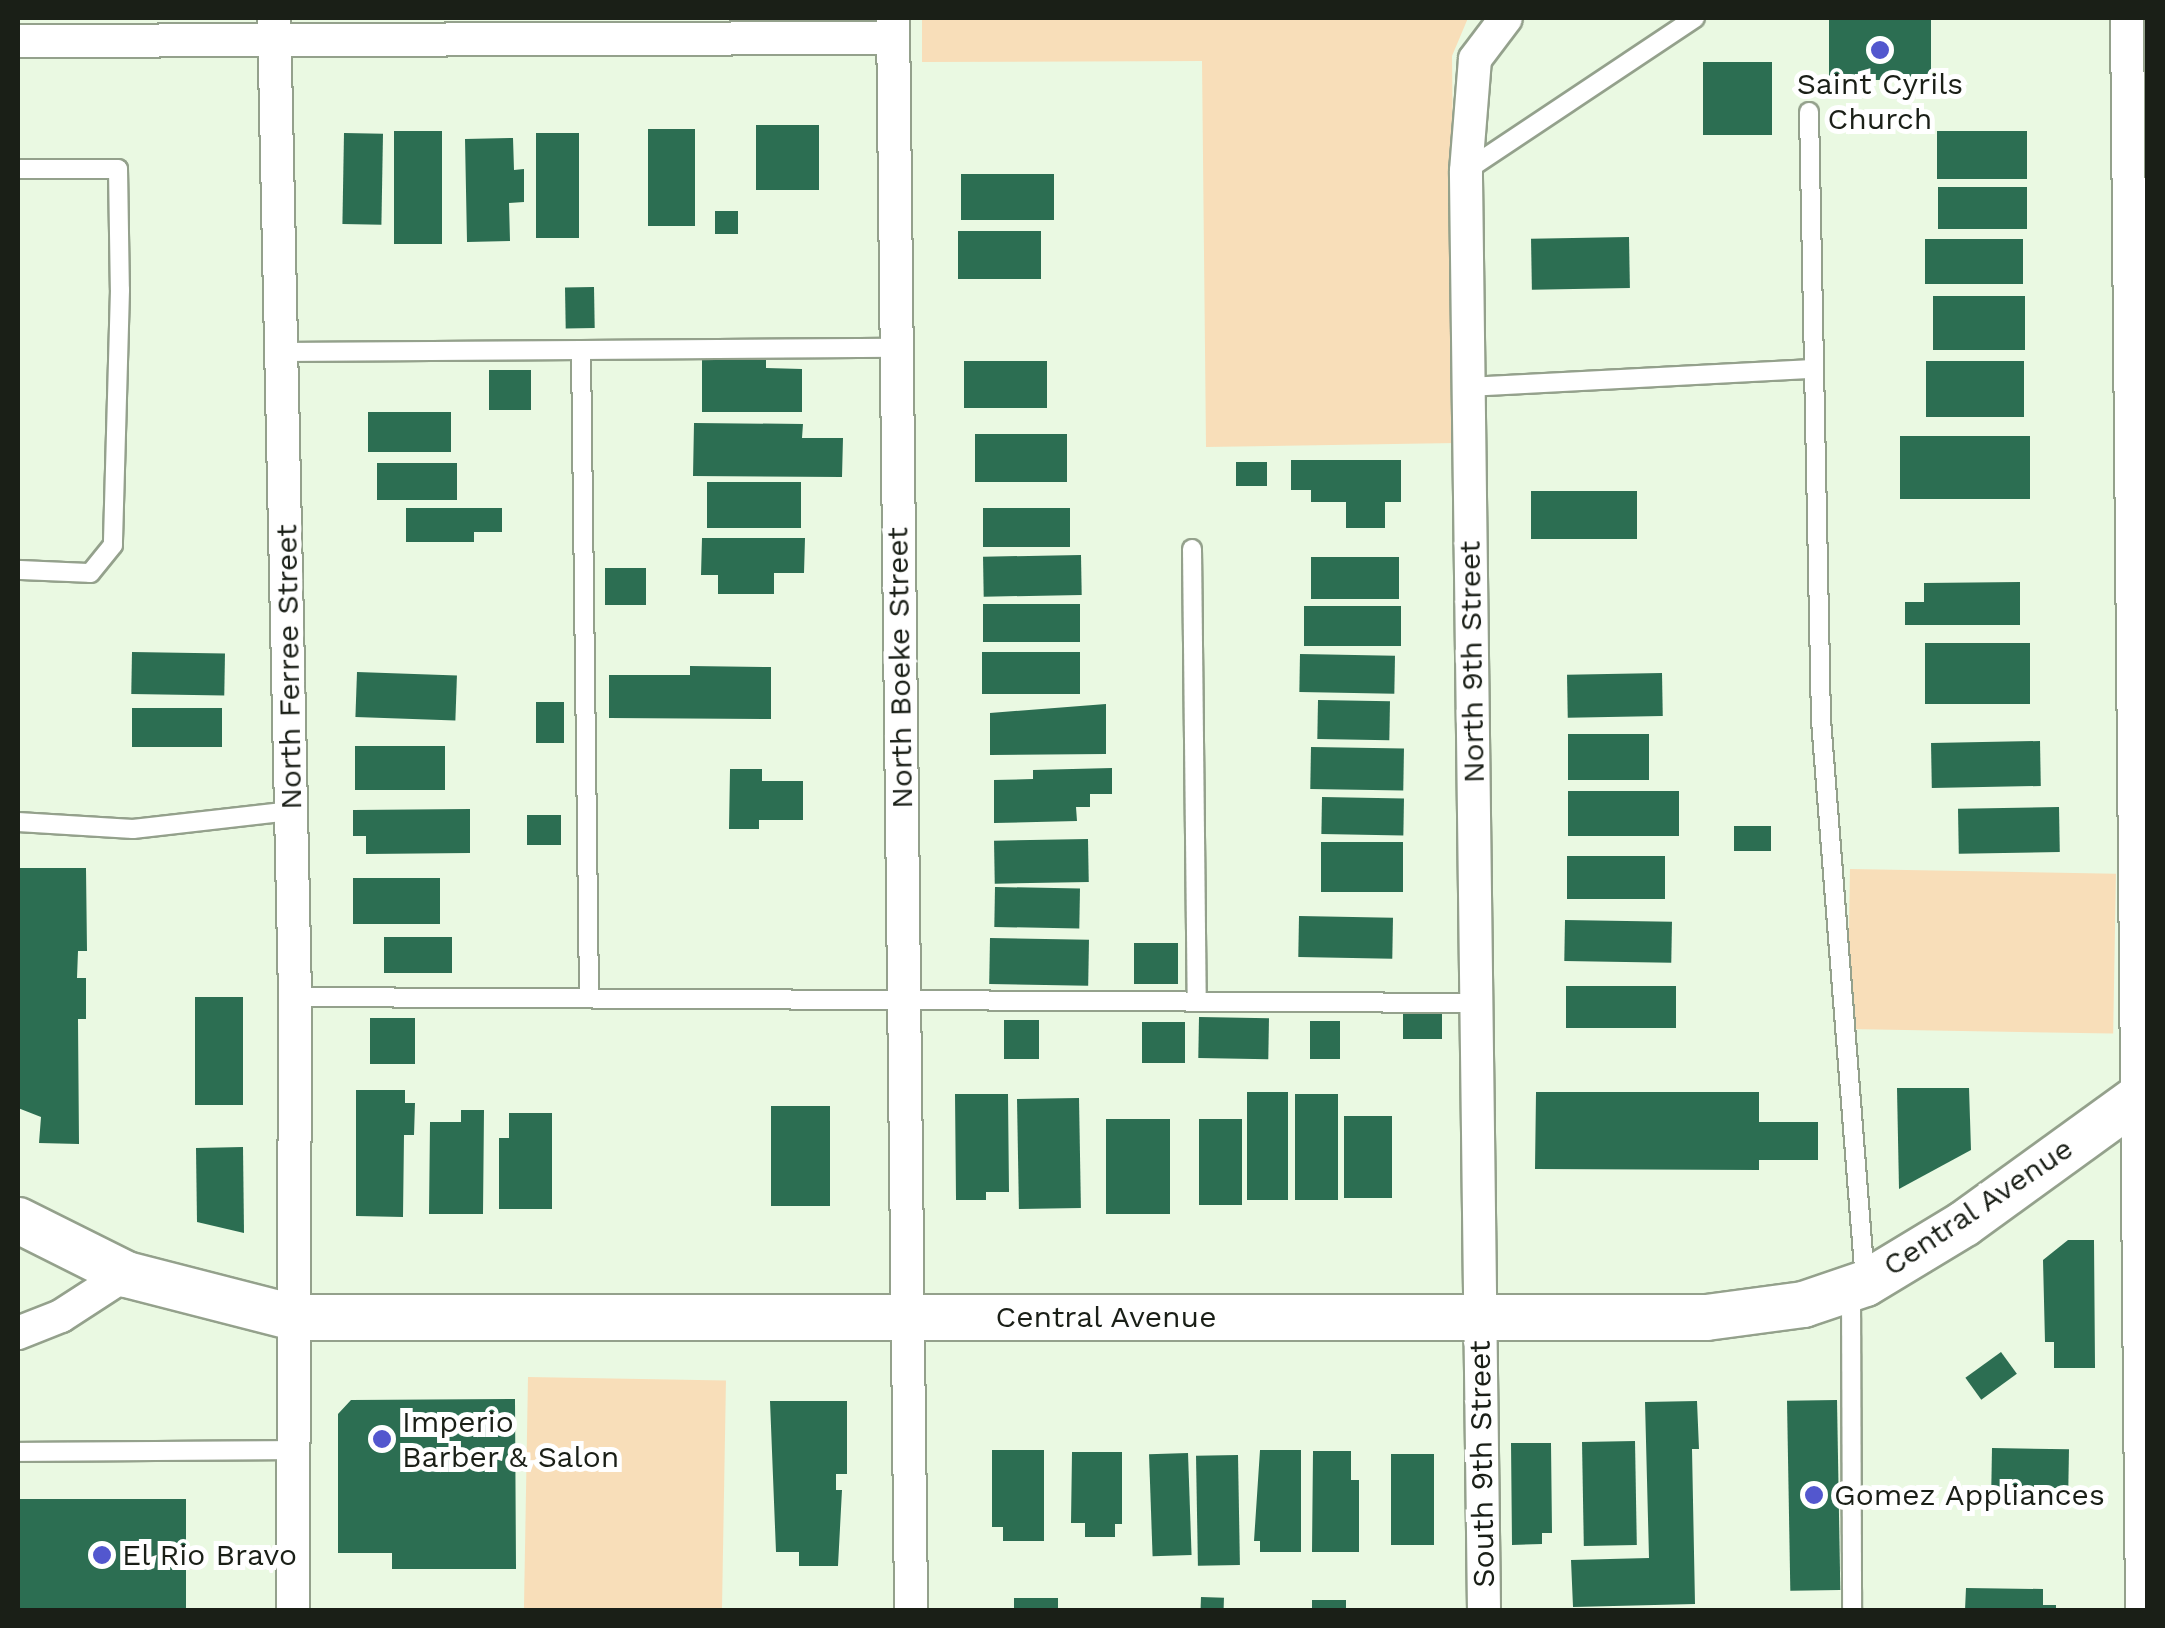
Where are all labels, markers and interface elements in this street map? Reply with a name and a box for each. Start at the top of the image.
marker: Saint Cyrils Church [1869,39,1891,61]
place label: Saint Cyrils Church [1797,66,1963,136]
street label: North Ferree Street [269,524,309,810]
street label: North Boeke Street [880,527,920,809]
street label: North 9th Street [1452,540,1492,784]
street label: Central Avenue [1875,1130,2081,1284]
street label: Central Avenue [994,1299,1218,1335]
street label: South 9th Street [1462,1340,1502,1588]
place label: Imperio Barber & Salon [402,1404,620,1474]
marker: Imperio Barber & Salon [371,1428,393,1450]
place label: Gomez Appliances [1834,1477,2106,1513]
marker: Gomez Appliances [1803,1484,1825,1506]
place label: El Rio Bravo [122,1537,298,1573]
marker: El Rio Bravo [91,1544,113,1566]

